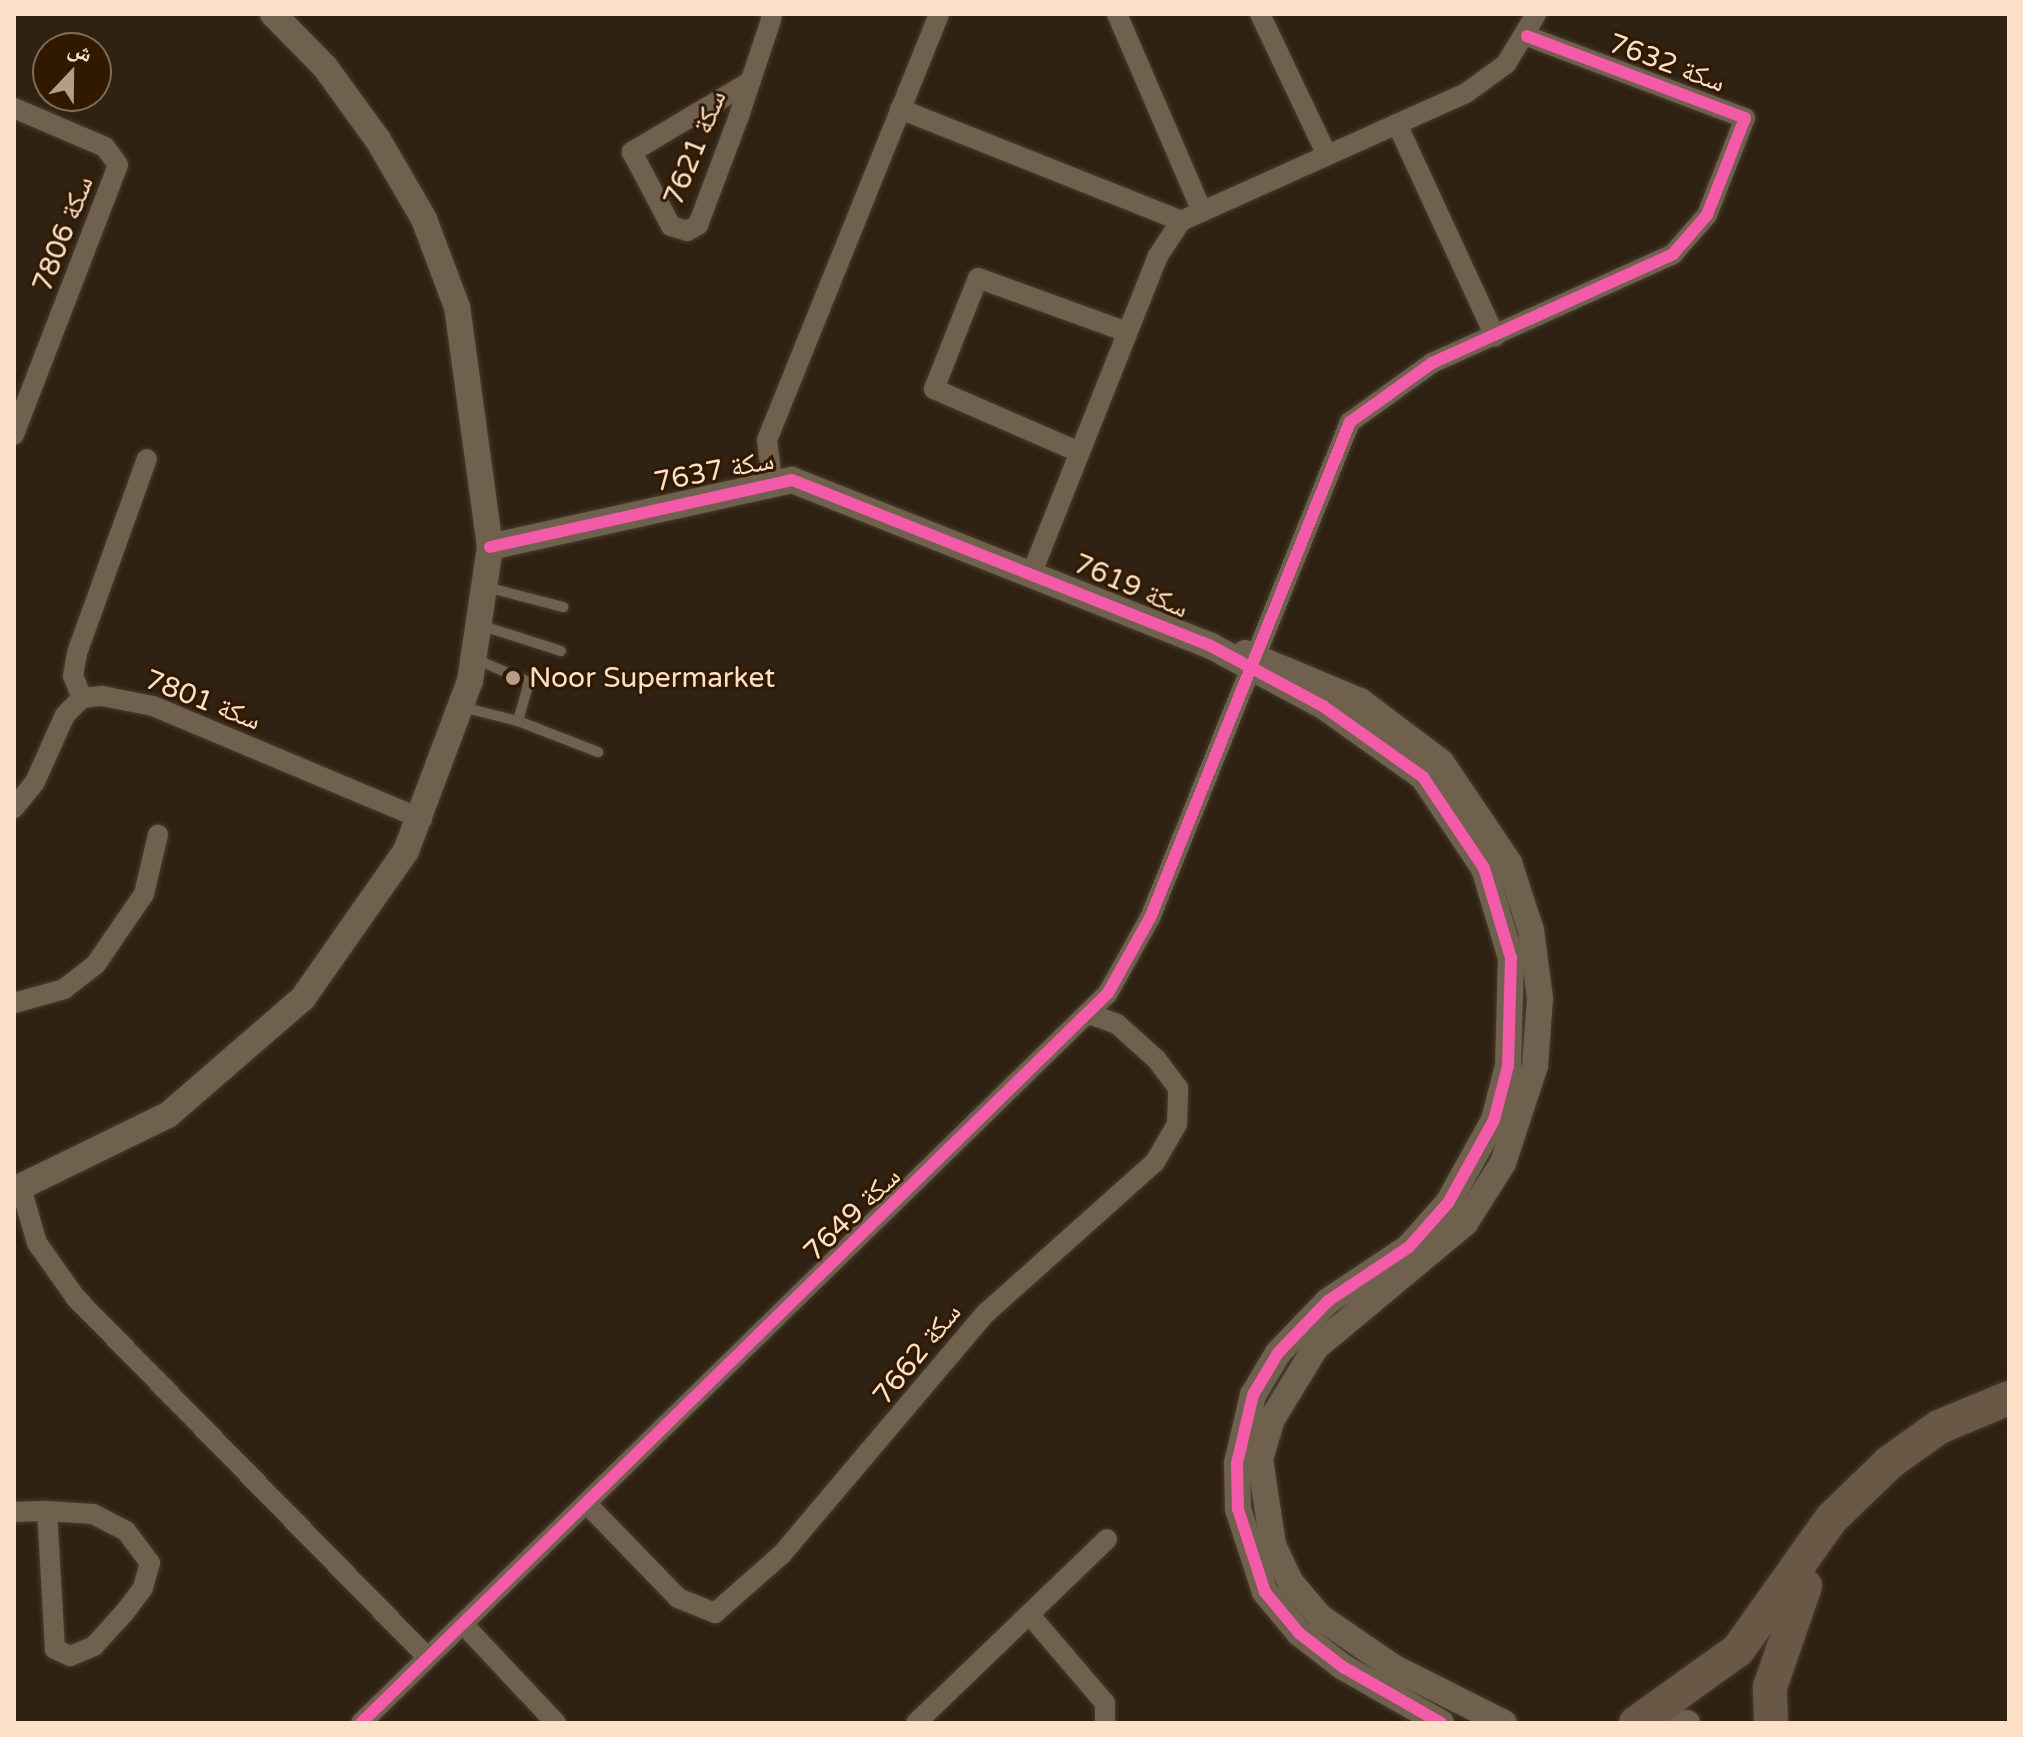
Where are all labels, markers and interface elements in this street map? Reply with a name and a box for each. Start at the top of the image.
street label: سكة 7632 [1604,26,1730,100]
north arrow [32,32,112,112]
text: ش [65,35,96,68]
street label: سكة 7621 [657,85,733,211]
street label: سكة 7806 [26,171,100,297]
street label: سكة 7637 [651,443,777,499]
street label: سكة 7619 [1068,547,1194,625]
place label: Noor Supermarket [529,661,775,695]
street label: سكة 7801 [140,663,266,737]
marker: Noor Supermarket [504,669,522,687]
street label: سكة 7649 [797,1160,907,1268]
street label: سكة 7662 [866,1296,968,1412]

